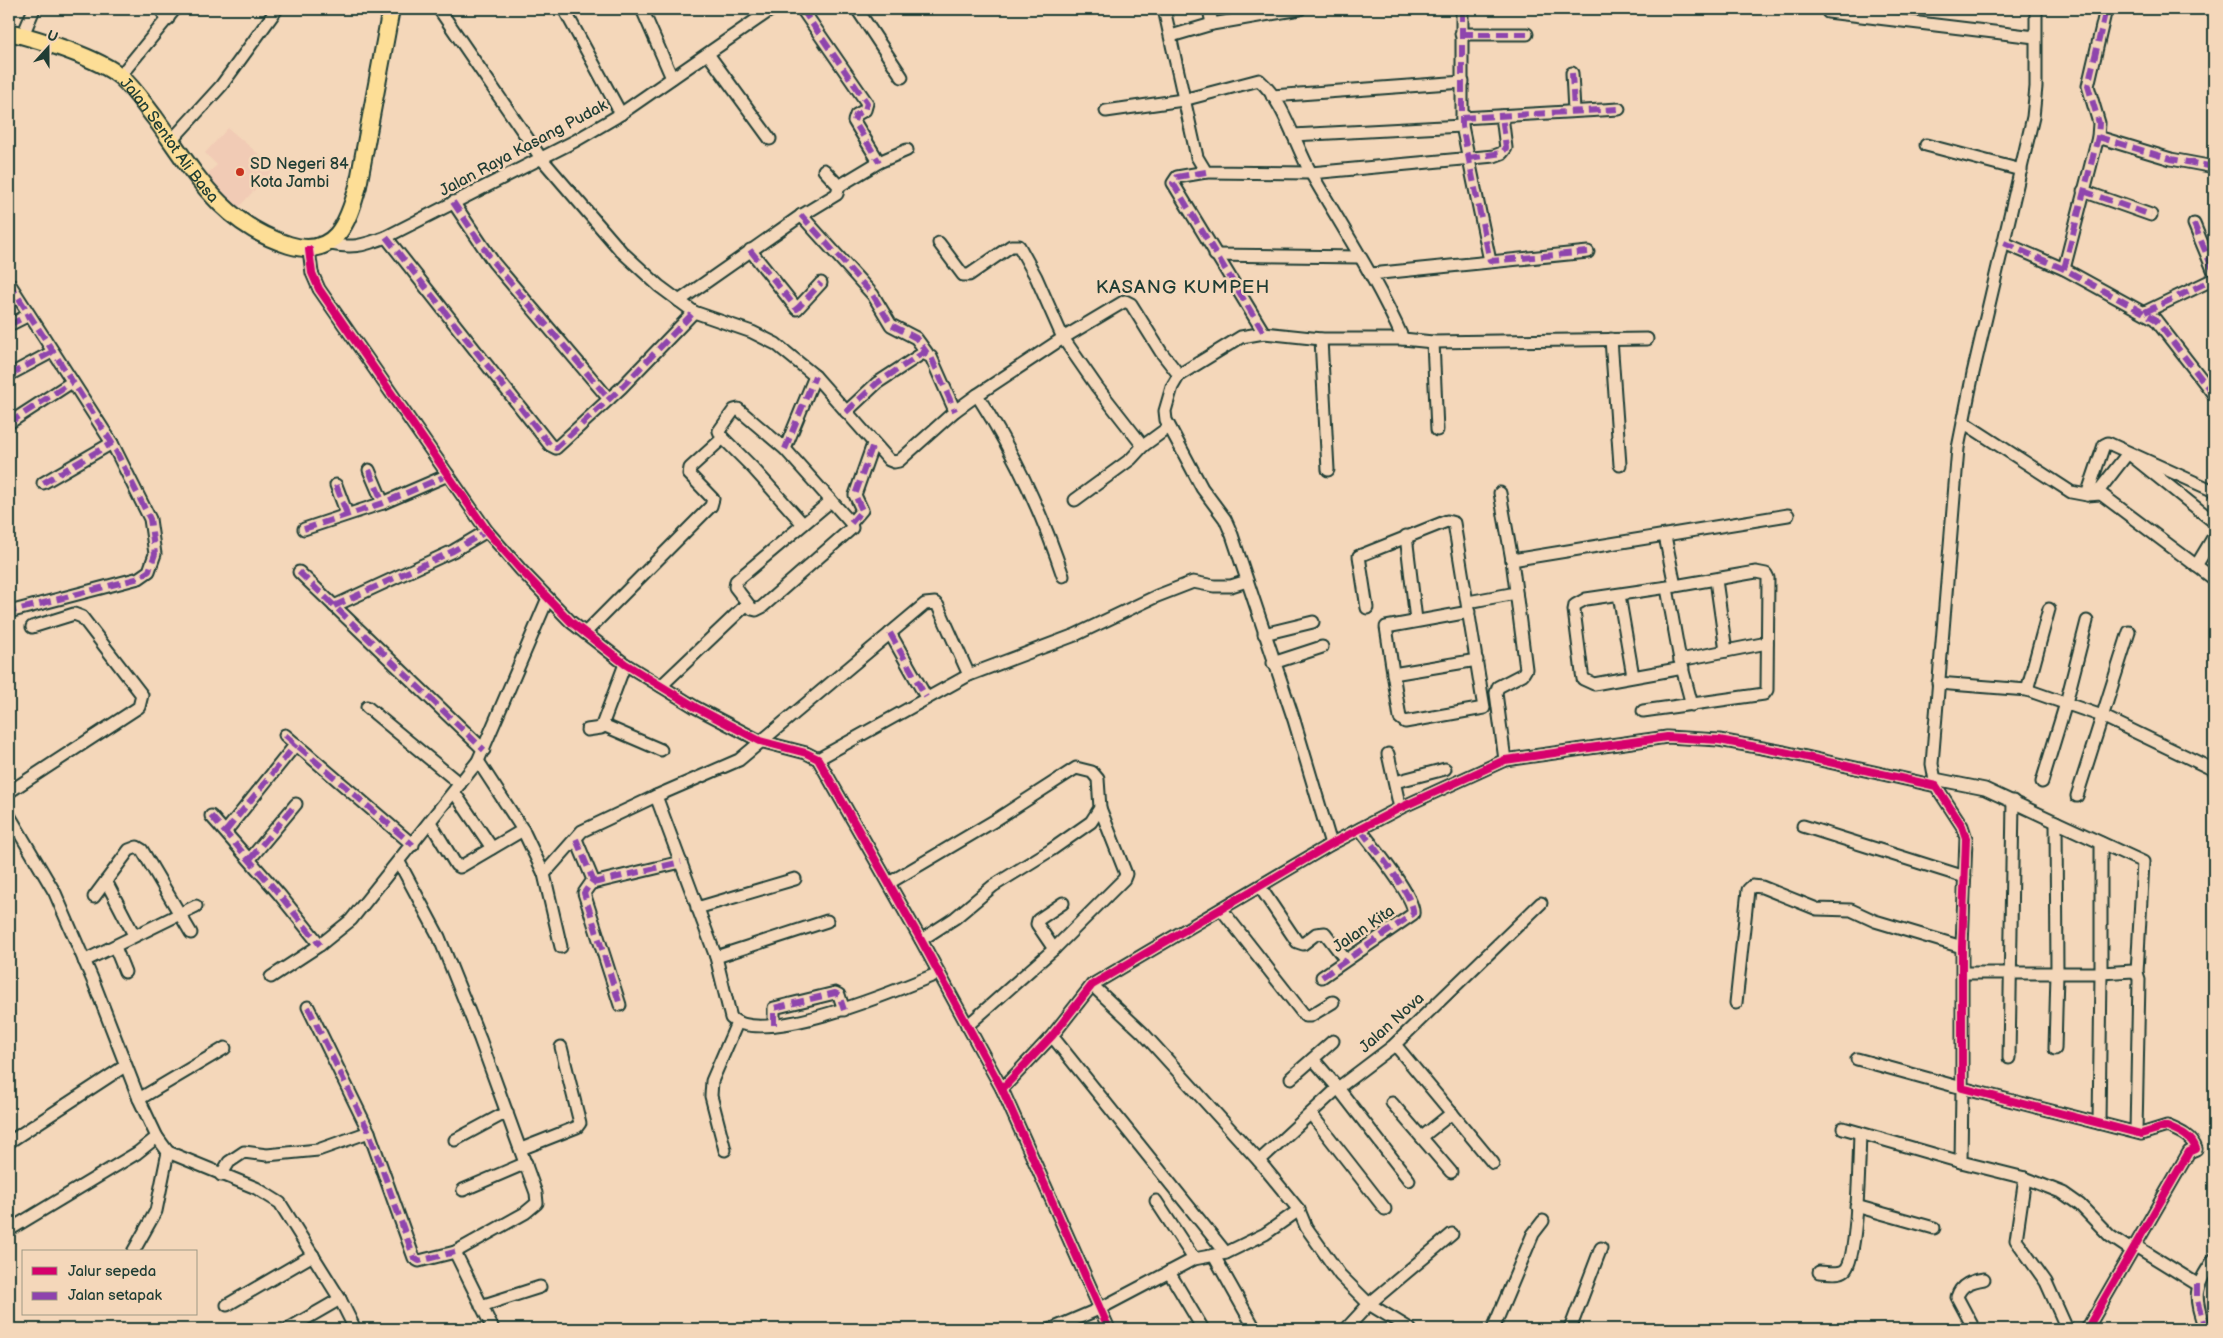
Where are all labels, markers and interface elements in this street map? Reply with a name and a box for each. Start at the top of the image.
north arrow [22,22,72,72]
text: U [45,27,60,46]
street label: Jalan Sentot Ali Basa [116,74,222,207]
street label: Jalan Raya Kasang Pudak [437,96,611,201]
place label: SD Negeri 84 Kota Jambi [250,155,349,192]
marker: SD Negeri 84 Kota Jambi [234,166,246,178]
district label: KASANG KUMPEH [1096,276,1270,299]
street label: Jalan Kita [1329,902,1398,957]
street label: Jalan Nova [1356,989,1428,1057]
legend [22,1250,198,1316]
text: Jalur sepeda [68,1262,156,1281]
text: Jalan setapak [68,1286,162,1305]

